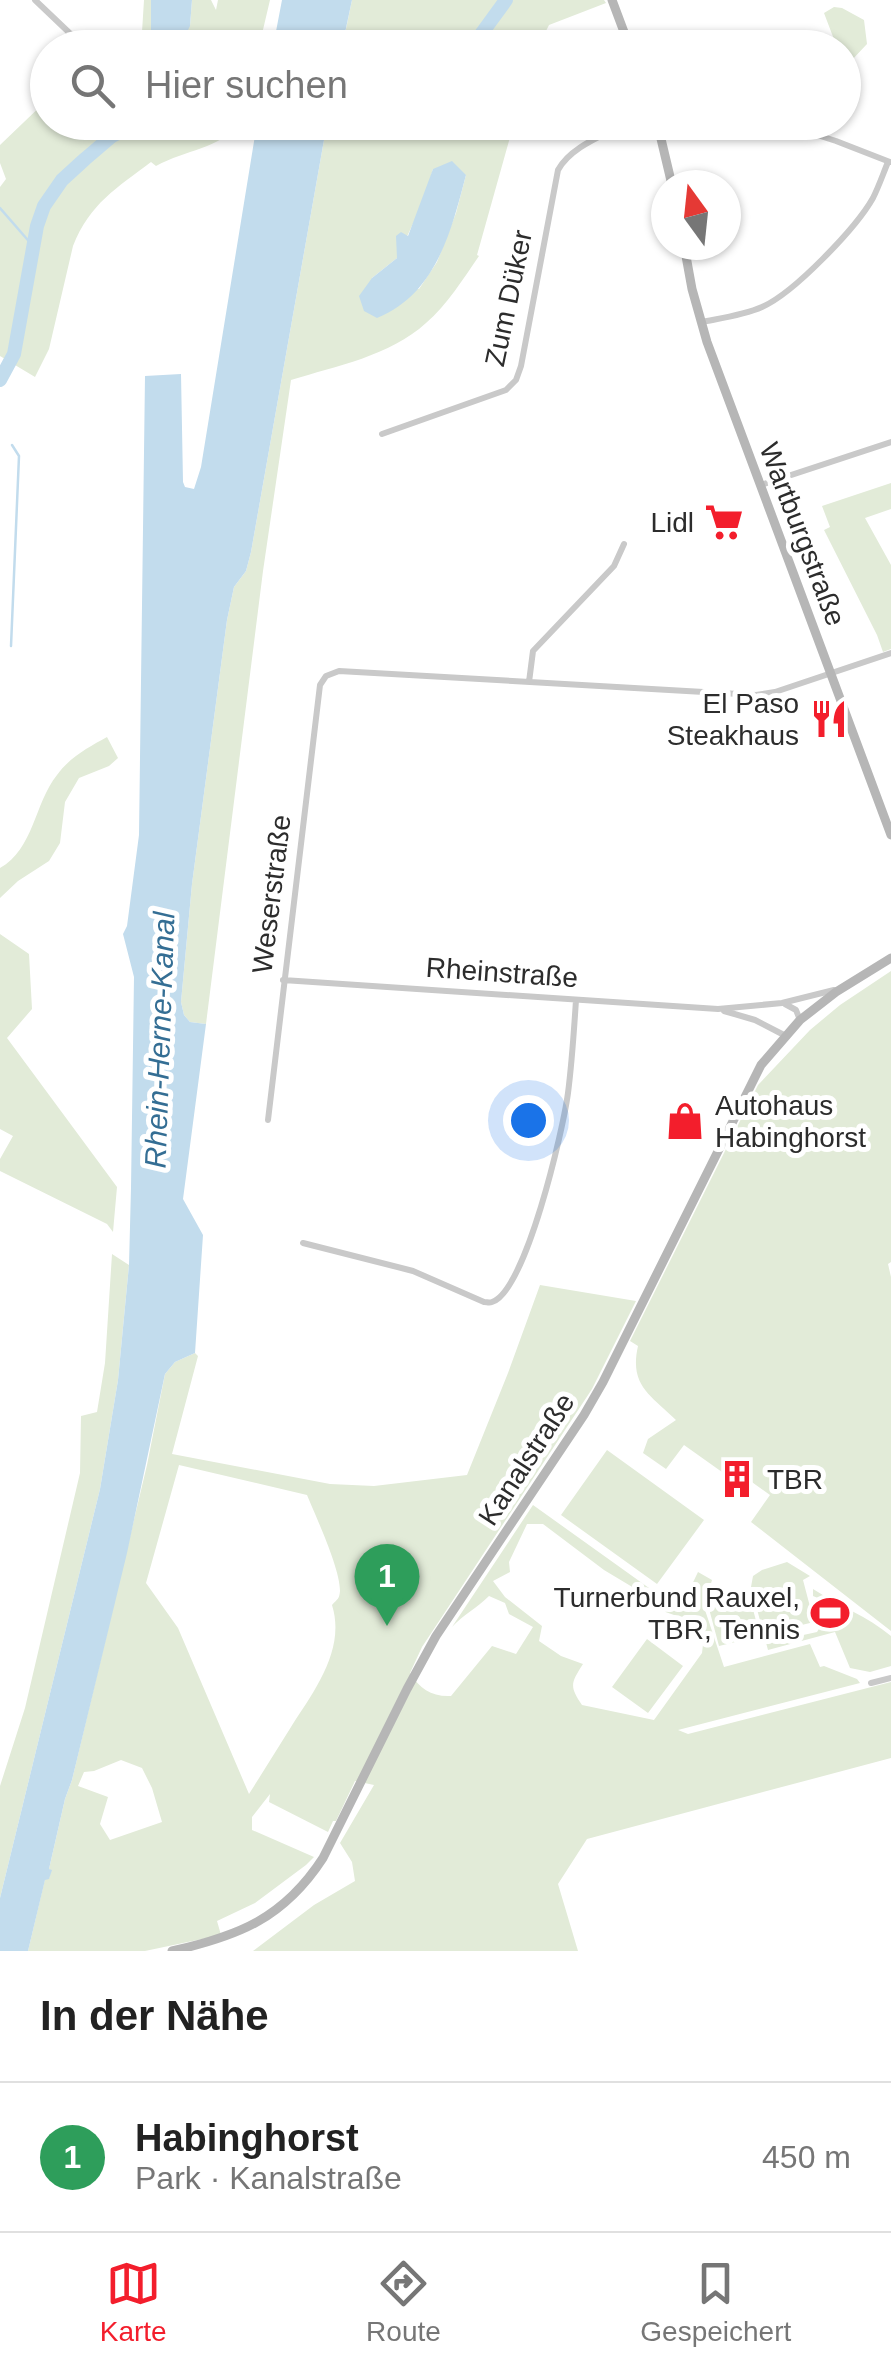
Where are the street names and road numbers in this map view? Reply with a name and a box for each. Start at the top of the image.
street label: Zum Düker [479,227,538,369]
street label: Wartburgstraße [753,438,852,630]
street label: Weserstraße [246,813,297,975]
street label: Rheinstraße [425,952,579,993]
street label: Kanalstraße [472,1388,581,1531]

